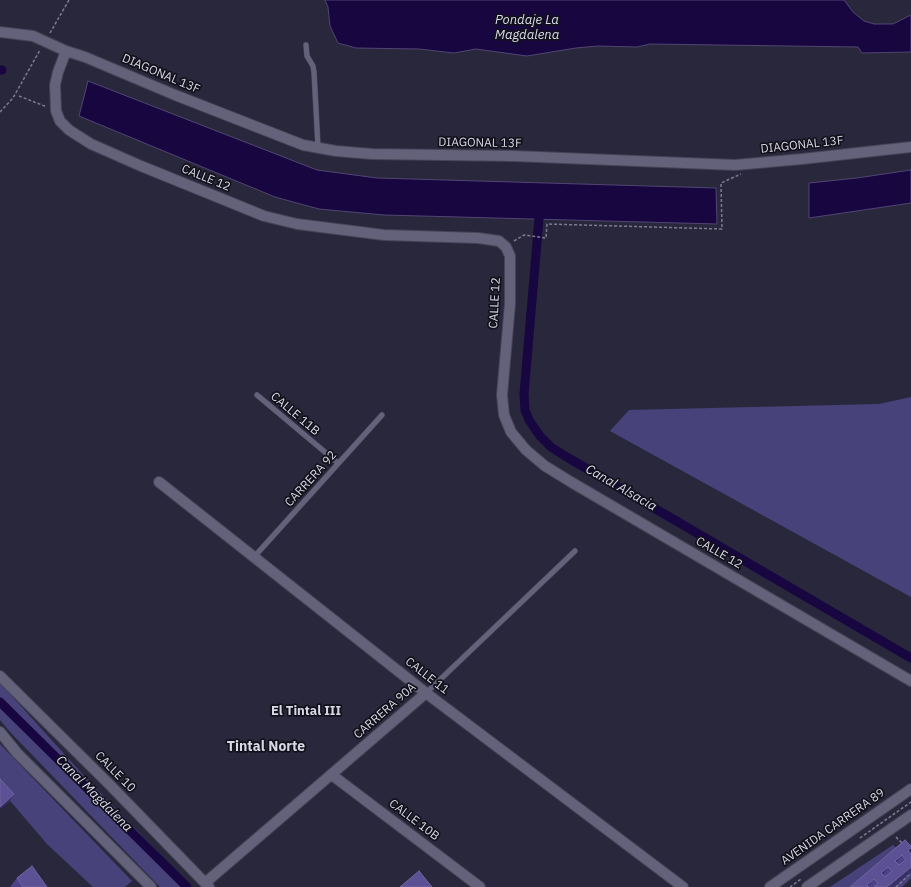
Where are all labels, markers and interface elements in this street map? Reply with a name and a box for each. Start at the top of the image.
water label: Pondaje La Magdalena [495,12,559,43]
street label: DIAGONAL 13F [120,51,202,97]
street label: DIAGONAL 13F [760,133,844,157]
street label: DIAGONAL 13F [438,135,522,151]
street label: CALLE 12 [179,162,233,194]
street label: CALLE 12 [486,277,504,329]
street label: CALLE 11B [268,389,322,439]
street label: CARRERA 92 [282,448,340,510]
water label: Canal Alsacia [583,461,659,515]
street label: CALLE 12 [693,534,745,572]
street label: CALLE 11 [402,655,452,697]
street label: CARRERA 90A [351,680,419,742]
district label: El Tintal III [271,703,341,719]
district label: Tintal Norte [227,739,305,755]
street label: CALLE 10 [92,749,138,795]
water label: Canal Magdalena [53,753,135,835]
street label: AVENIDA CARRERA 89 [778,786,888,868]
street label: CALLE 10B [386,796,442,844]

